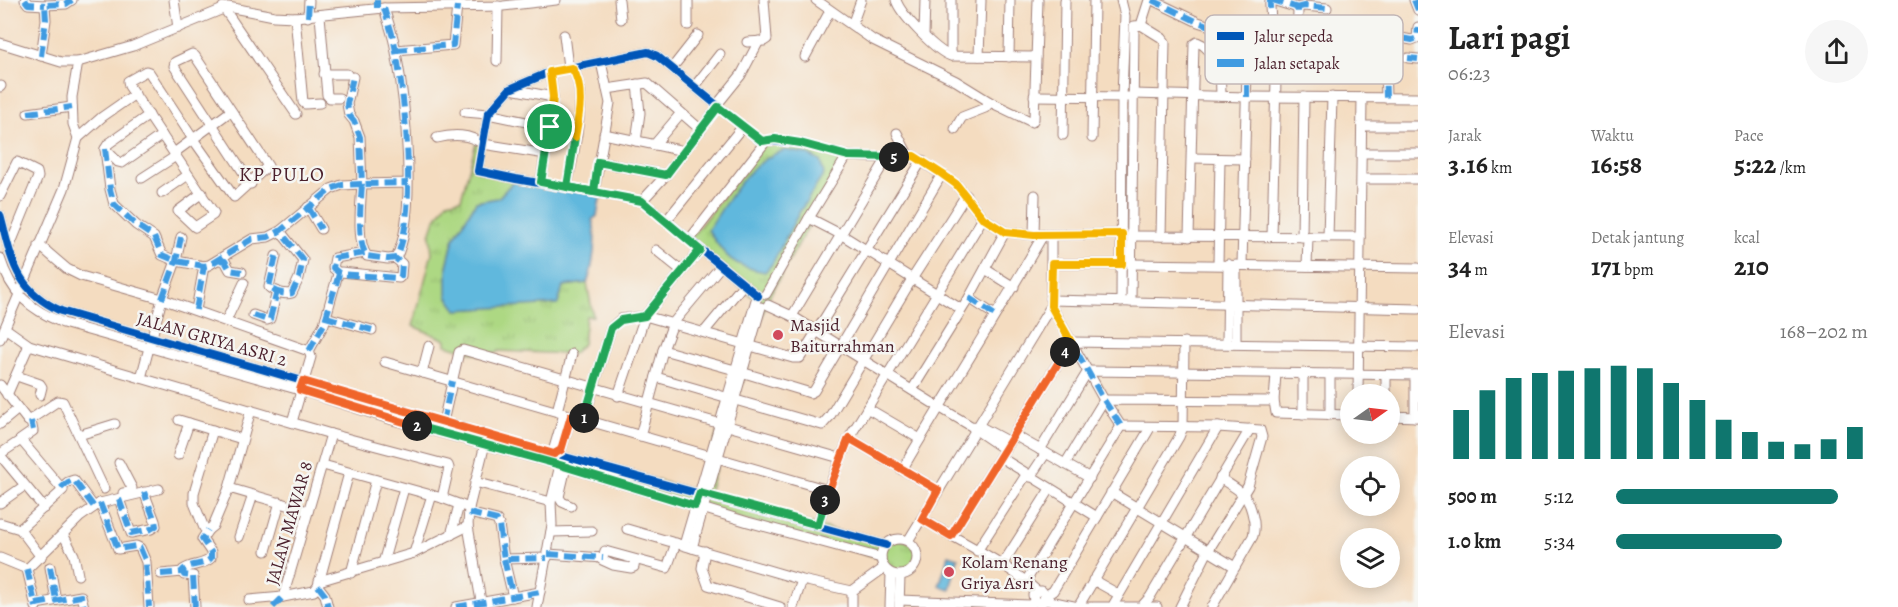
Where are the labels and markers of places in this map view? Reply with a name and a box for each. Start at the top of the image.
pin [524,101,575,152]
pin: 5 [879,142,909,172]
place label: Masjid Baiturrahman [790,313,895,358]
marker: Masjid Baiturrahman [771,328,785,342]
pin: 4 [1050,337,1080,367]
pin: 1 [569,403,599,433]
pin: 2 [402,411,432,441]
pin: 3 [810,485,840,515]
place label: Kolam Renang Griya Asri [961,550,1068,595]
marker: Kolam Renang Griya Asri [942,565,956,579]

